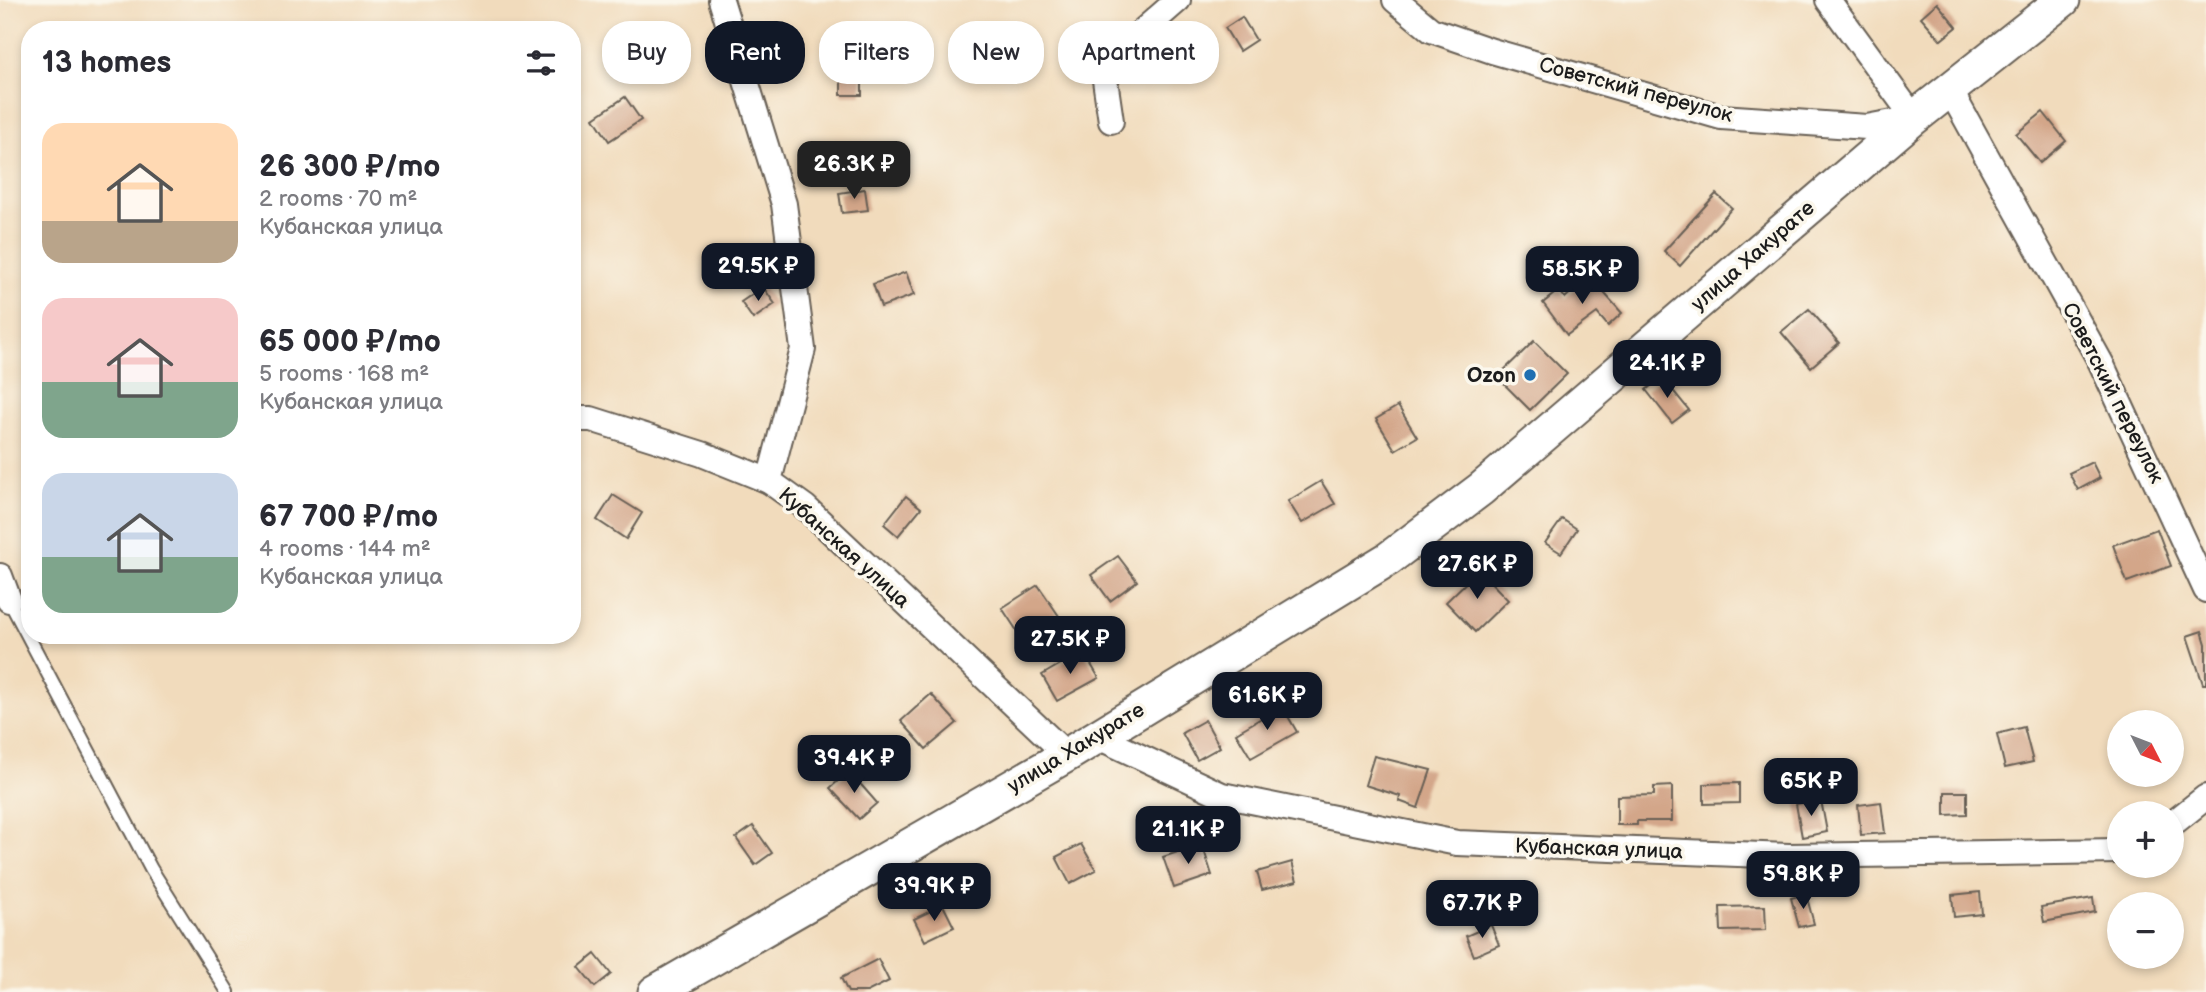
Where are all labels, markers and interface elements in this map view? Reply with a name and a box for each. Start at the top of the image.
chip: Buy [602,21,691,84]
chip: Rent [705,21,805,84]
chip: Filters [819,21,934,84]
chip: New [948,21,1044,84]
chip: Apartment [1058,21,1219,84]
icon: filters [522,44,560,82]
text: 13 homes [42,45,171,81]
street label: Советский переулок [1537,52,1735,128]
pin: 26.3K ₽ [789,142,919,201]
text: 26 300 ₽/mo [259,149,440,185]
text: 26.3K ₽ [813,150,895,178]
icon: home [98,151,182,235]
text: 2 rooms · 70 m² [259,185,418,213]
street label: улица Хакурате [1686,195,1820,316]
text: Кубанская улица [259,213,443,241]
pin: 29.5K ₽ [693,244,823,303]
pin: 58.5K ₽ [1517,246,1647,306]
text: 29.5K ₽ [718,252,798,280]
text: 58.5K ₽ [1542,255,1622,283]
street label: Советский переулок [2057,299,2169,487]
text: 65 000 ₽/mo [259,324,441,360]
icon: home [98,326,182,410]
pin: 24.1K ₽ [1602,340,1732,400]
text: 24.1K ₽ [1629,349,1705,377]
text: 5 rooms · 168 m² [259,360,429,388]
place label: Ozon [1467,363,1516,388]
marker: Ozon [1522,367,1538,383]
text: Кубанская улица [259,388,443,416]
street label: Кубанская улица [773,483,915,614]
text: 67 700 ₽/mo [259,499,438,535]
icon: home [98,501,182,585]
text: 4 rooms · 144 m² [259,535,431,563]
pin: 27.6K ₽ [1412,542,1542,601]
text: 27.6K ₽ [1437,550,1517,578]
text: Кубанская улица [259,563,443,591]
pin: 27.5K ₽ [1005,616,1135,676]
text: 27.5K ₽ [1030,625,1110,653]
pin: 61.6K ₽ [1202,672,1332,732]
text: 61.6K ₽ [1228,681,1306,709]
street label: улица Хакурате [1003,697,1149,799]
north arrow [2107,710,2184,788]
map controls [2107,710,2184,969]
pin: 39.4K ₽ [789,736,919,795]
text: 39.4K ₽ [814,744,894,772]
pin: 65K ₽ [1762,758,1860,818]
text: 65K ₽ [1780,767,1842,795]
button: + [2107,801,2184,878]
pin: 21.1K ₽ [1123,806,1253,866]
text: 21.1K ₽ [1152,815,1224,843]
street label: Кубанская улица [1515,834,1684,864]
pin: 59.8K ₽ [1738,852,1868,911]
text: 59.8K ₽ [1763,860,1843,888]
pin: 39.9K ₽ [869,864,999,923]
text: 39.9K ₽ [894,872,974,900]
pin: 67.7K ₽ [1417,880,1547,940]
text: 67.7K ₽ [1442,889,1522,917]
button: − [2107,892,2184,969]

